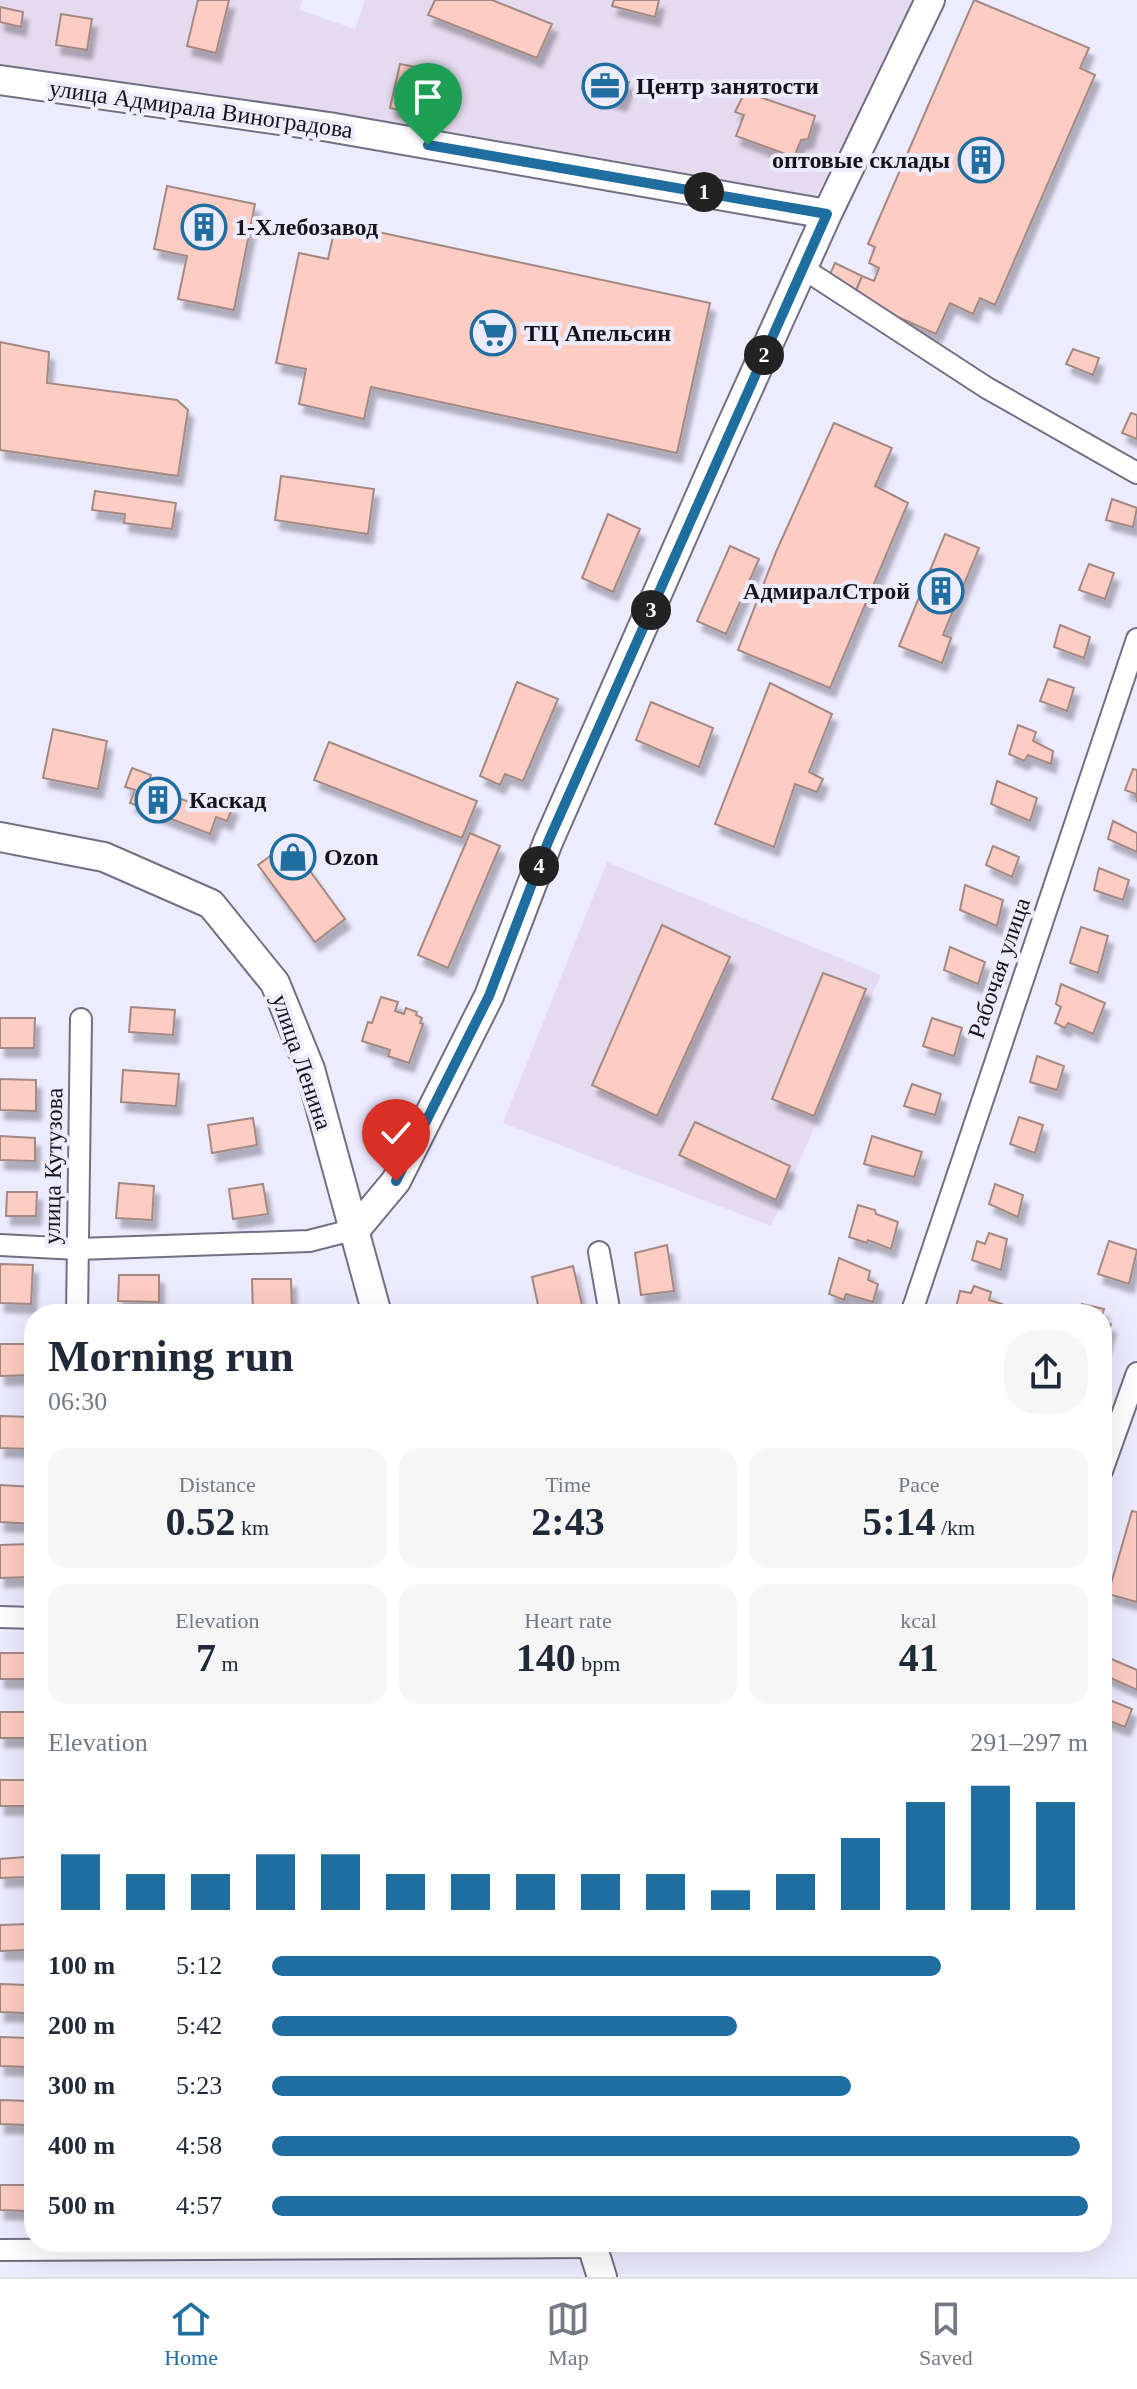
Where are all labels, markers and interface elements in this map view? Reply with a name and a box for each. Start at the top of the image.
office icon: Центр занятости [581,62,629,110]
pin [394,63,462,145]
place label: Центр занятости [636,73,819,99]
street label: улица Адмирала Виноградова [47,75,355,143]
icon: arrive [406,75,450,119]
building icon: оптовые склады [957,136,1005,184]
place label: оптовые склады [772,147,950,173]
pin: 1 [684,172,724,212]
text: 1 [699,179,710,204]
building icon: 1-Хлебозавод [180,203,228,251]
place label: 1-Хлебозавод [235,214,378,240]
supermarket icon: ТЦ Апельсин [469,309,517,357]
place label: ТЦ Апельсин [524,320,671,346]
pin: 2 [744,335,784,375]
text: 2 [759,342,770,367]
building icon: АдмиралСтрой [917,567,965,615]
place label: АдмиралСтрой [743,578,910,604]
pin: 3 [631,590,671,630]
text: 3 [646,597,657,622]
building icon: Каскад [134,776,182,824]
place label: Каскад [189,787,266,813]
shop icon: Ozon [269,833,317,881]
place label: Ozon [324,844,379,870]
pin: 4 [519,846,559,886]
text: 4 [534,853,545,878]
street label: Рабочая улица [963,894,1035,1042]
street label: улица Ленина [267,991,337,1133]
street label: улица Кутузова [39,1087,67,1245]
pin [362,1099,430,1181]
icon: check [374,1111,418,1155]
button: share [1004,1330,1088,1414]
text: Morning run [48,1332,294,1381]
text: 06:30 [48,1387,107,1416]
text: Distance [179,1472,256,1497]
text: Time [545,1472,591,1497]
text: Pace [898,1472,939,1497]
text: 0.52 [166,1499,236,1544]
text: 2:43 [531,1499,605,1544]
text: 5:14 [862,1499,935,1544]
text: km [236,1515,269,1540]
text: /km [935,1515,975,1540]
text: Elevation [175,1608,259,1633]
text: Heart rate [524,1608,612,1633]
text: kcal [900,1608,937,1633]
text: 7 [196,1635,216,1680]
text: 140 [516,1635,576,1680]
text: 41 [899,1635,939,1680]
text: m [216,1651,239,1676]
text: bpm [576,1651,620,1676]
text: Elevation [48,1728,148,1757]
text: 291–297 m [970,1728,1088,1757]
text: 100 m [48,1951,115,1980]
text: 5:12 [176,1951,222,1980]
text: 200 m [48,2011,115,2040]
text: 5:42 [176,2011,222,2040]
text: 300 m [48,2071,115,2100]
text: 5:23 [176,2071,222,2100]
text: 400 m [48,2131,115,2160]
text: 4:58 [176,2131,222,2160]
text: 500 m [48,2191,115,2220]
text: 4:57 [176,2191,222,2220]
tab: Home [164,2297,218,2371]
tab: Map [546,2297,590,2371]
tab: Saved [919,2297,973,2371]

